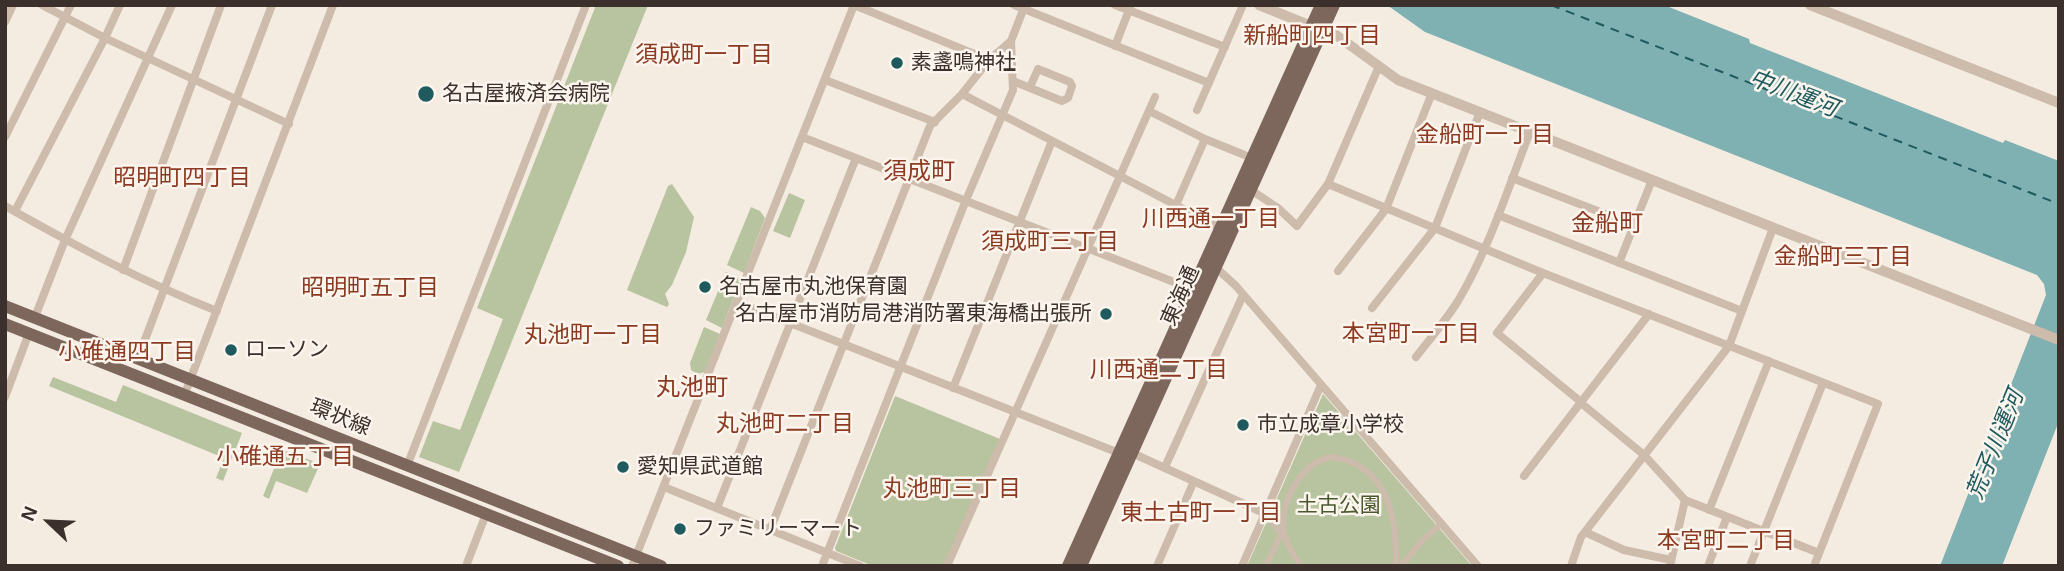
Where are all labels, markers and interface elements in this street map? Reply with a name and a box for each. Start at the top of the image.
district label: 新船町四丁目 [1243,23,1381,51]
district label: 須成町一丁目 [635,42,773,70]
place label: 素盞鳴神社 [911,50,1016,76]
marker: 素盞鳴神社 [889,55,905,71]
water label: 中川運河 [1745,65,1841,123]
place label: 名古屋掖済会病院 [442,81,610,107]
marker: 名古屋掖済会病院 [416,84,436,104]
district label: 金船町一丁目 [1416,122,1554,150]
district label: 須成町 [883,158,955,186]
district label: 昭明町四丁目 [113,165,251,193]
district label: 川西通一丁目 [1142,206,1280,234]
district label: 金船町 [1571,210,1643,238]
district label: 須成町三丁目 [981,229,1119,257]
district label: 金船町三丁目 [1774,244,1912,272]
street label: 東海通 [1157,262,1205,330]
place label: 名古屋市丸池保育園 [719,274,908,300]
district label: 昭明町五丁目 [301,275,439,303]
marker: 名古屋市丸池保育園 [697,279,713,295]
place label: 名古屋市消防局港消防署東海橋出張所 [735,301,1092,327]
marker: 名古屋市消防局港消防署東海橋出張所 [1098,306,1114,322]
district label: 本宮町一丁目 [1342,321,1480,349]
district label: 丸池町一丁目 [524,322,662,350]
place label: ローソン [245,337,329,363]
district label: 小碓通四丁目 [58,339,196,367]
marker: ローソン [223,342,239,358]
district label: 川西通二丁目 [1090,357,1228,385]
district label: 丸池町 [656,374,728,402]
water label: 荒子川運河 [1962,387,2030,503]
street label: 環状線 [306,395,374,441]
district label: 丸池町二丁目 [716,411,854,439]
place label: 市立成章小学校 [1257,412,1404,438]
marker: 市立成章小学校 [1235,417,1251,433]
district label: 小碓通五丁目 [216,444,354,472]
place label: 愛知県武道館 [637,454,763,480]
marker: 愛知県武道館 [615,459,631,475]
district label: 丸池町三丁目 [883,476,1021,504]
north arrow [14,487,84,557]
park label: 土古公園 [1297,493,1381,519]
district label: 東土古町一丁目 [1121,500,1281,528]
text: N [17,503,42,524]
place label: ファミリーマート [694,516,862,542]
marker: ファミリーマート [672,521,688,537]
district label: 本宮町二丁目 [1657,528,1795,556]

